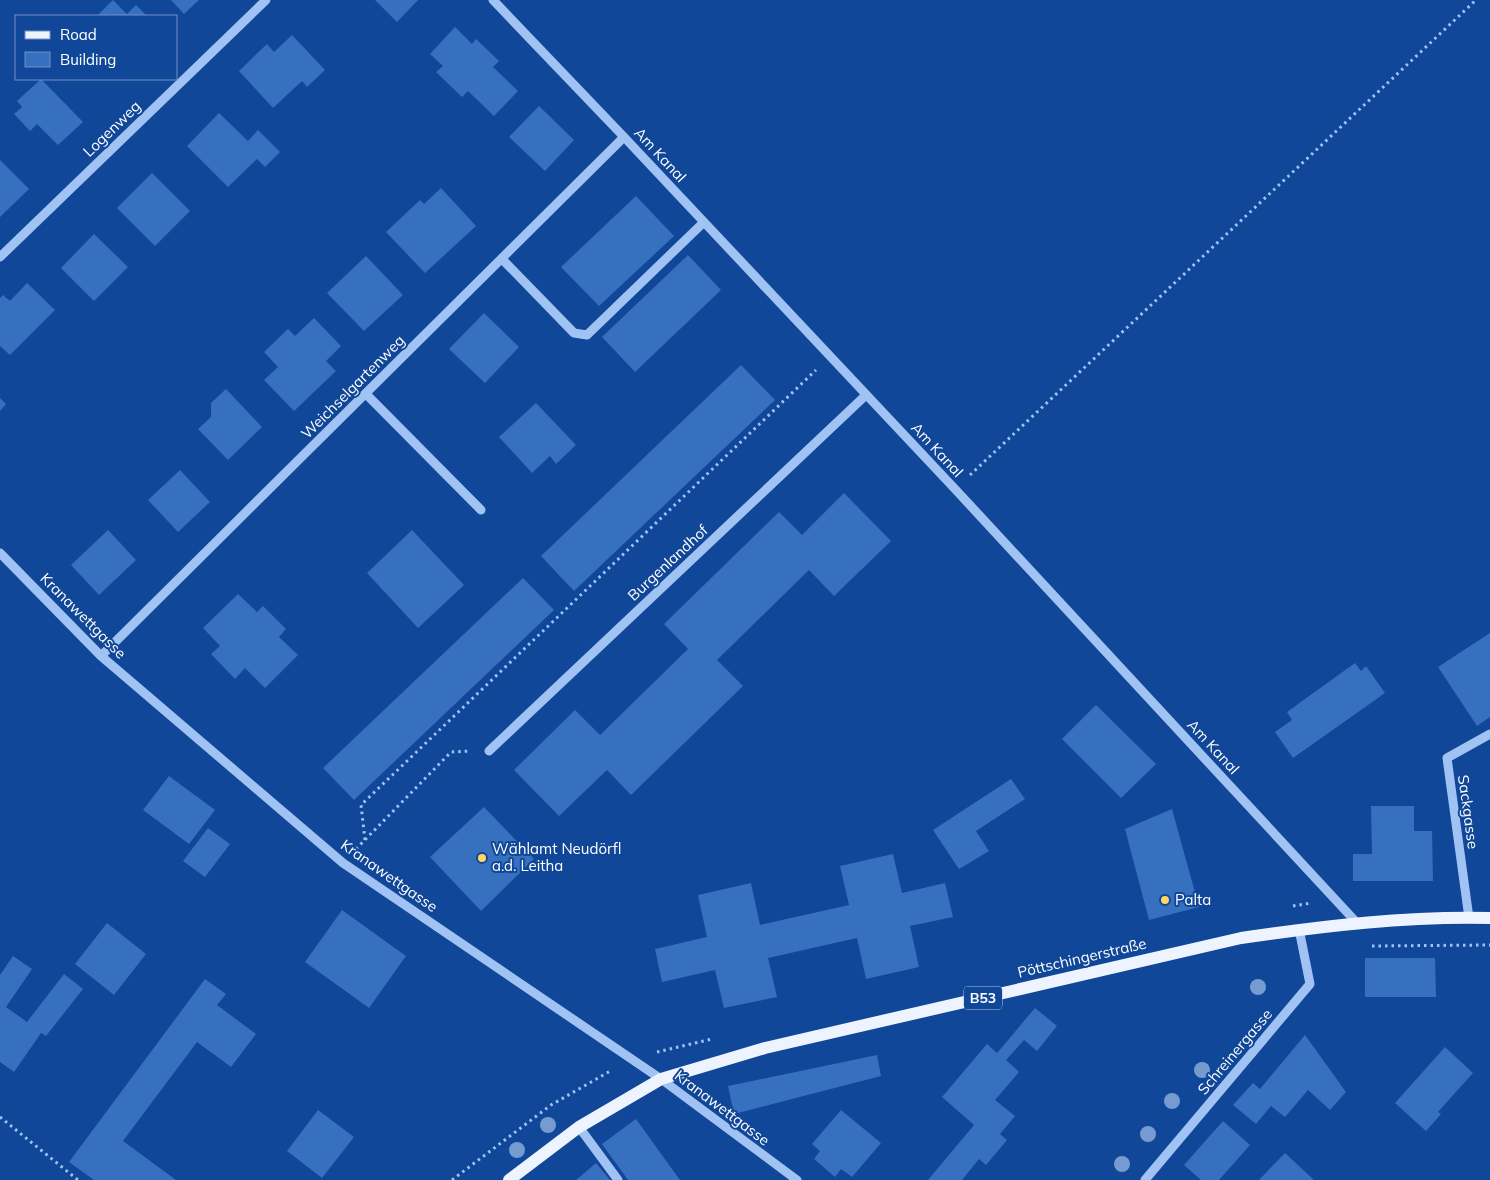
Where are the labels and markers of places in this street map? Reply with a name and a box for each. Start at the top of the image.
place label: Wählamt Neudörfl a.d. Leitha [492,839,621,875]
marker: Wählamt Neudörfl a.d. Leitha [476,852,488,864]
place label: Palta [1175,890,1211,909]
marker: Palta [1159,894,1171,906]

